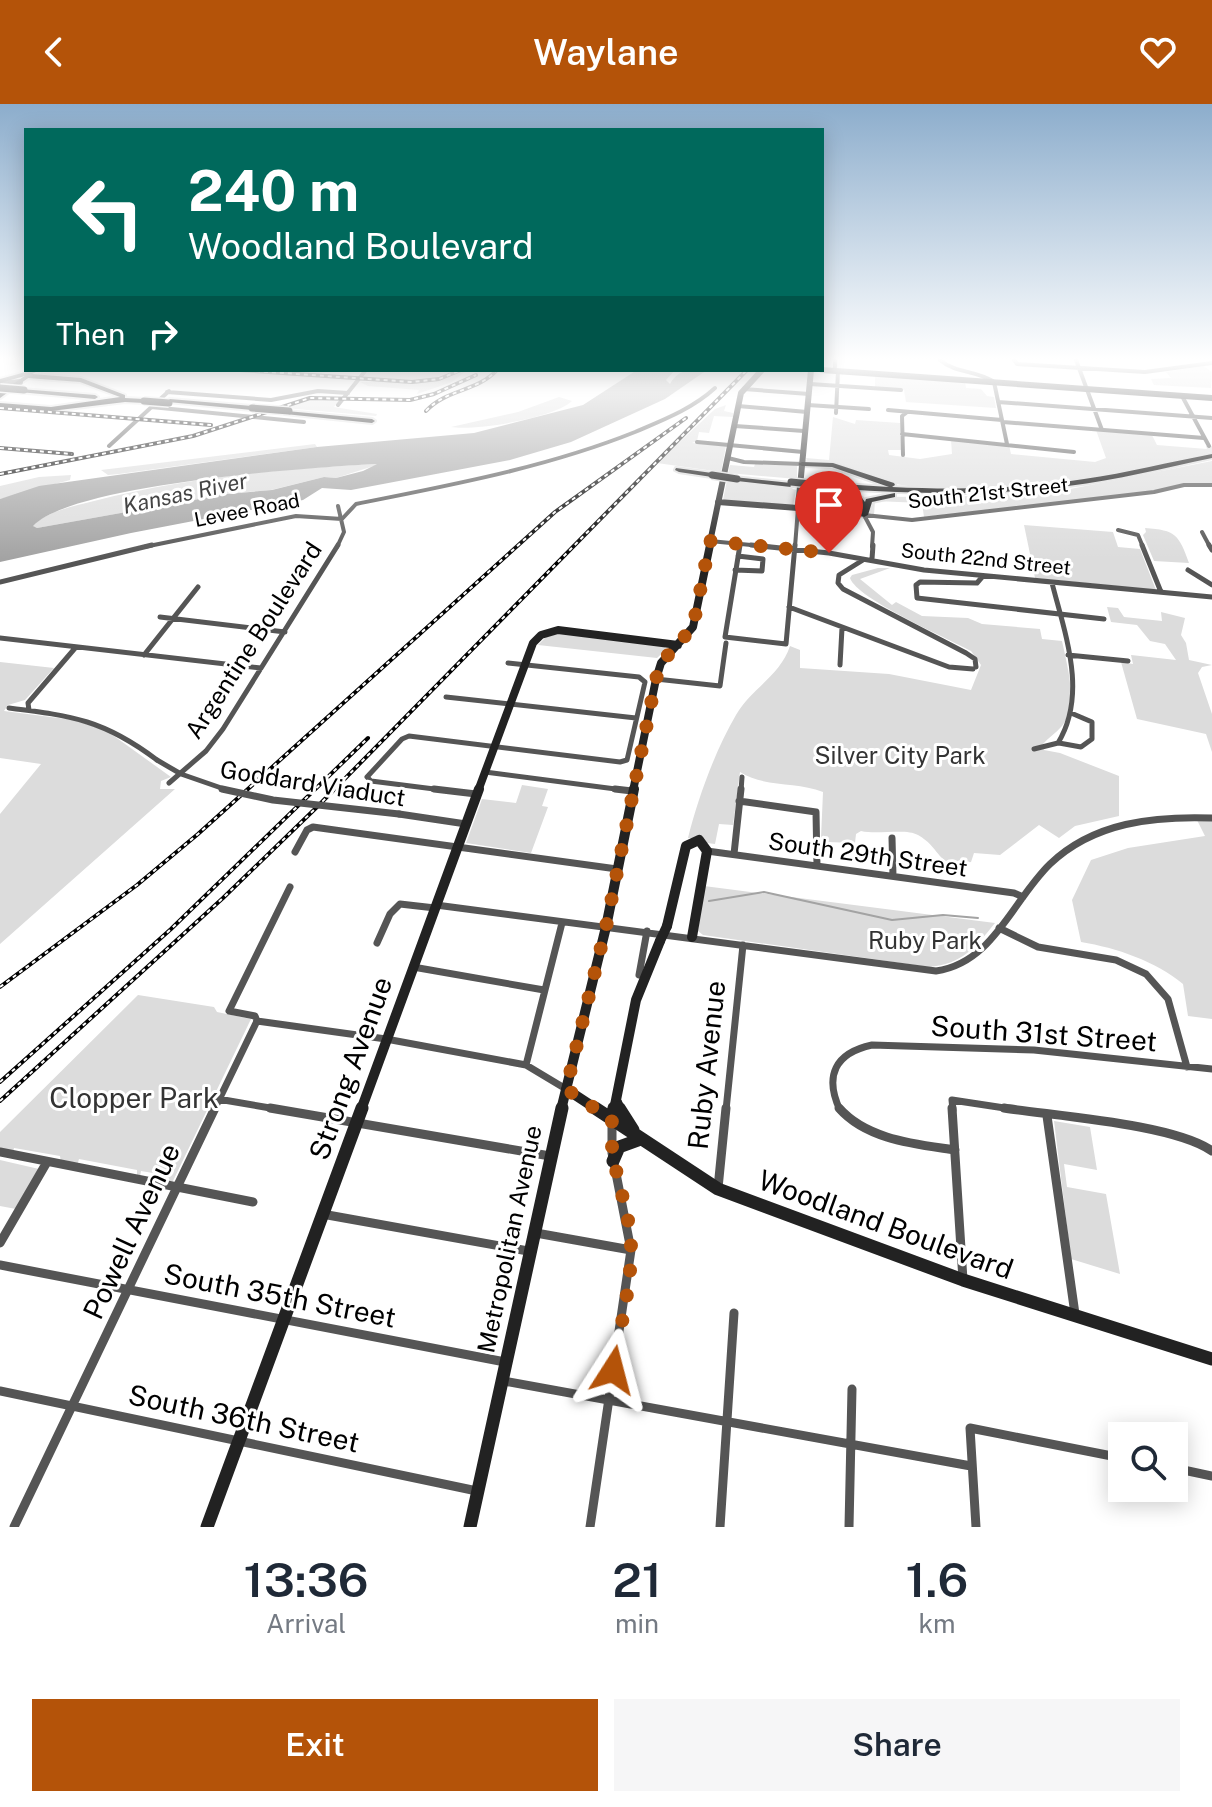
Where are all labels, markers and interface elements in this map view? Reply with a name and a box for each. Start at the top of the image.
icon: back [32,30,76,74]
icon: heart [1136,30,1180,74]
text: Waylane [533,31,679,73]
text: 240 m [188,158,359,224]
icon: left [56,160,160,264]
text: Woodland Boulevard [188,225,533,267]
icon: right [141,312,185,356]
text: Then [56,316,125,352]
water label: Kansas River [120,467,250,519]
pin [795,471,863,553]
street label: South 21st Street [906,473,1070,513]
icon: arrive [807,483,851,527]
street label: Levee Road [192,488,302,532]
street label: Argentine Boulevard [179,537,327,743]
street label: South 22nd Street [900,538,1072,580]
park label: Silver City Park [814,741,986,769]
street label: Goddard Viaduct [218,755,408,811]
street label: South 29th Street [767,826,969,882]
park label: Ruby Park [868,926,982,954]
street label: Strong Avenue [302,972,398,1164]
street label: Ruby Avenue [681,979,731,1151]
street label: South 31st Street [930,1009,1158,1057]
park label: Clopper Park [49,1081,219,1114]
street label: Metropolitan Avenue [471,1123,547,1355]
street label: Powell Avenue [76,1138,186,1324]
street label: Woodland Boulevard [754,1163,1018,1285]
street label: South 35th Street [161,1256,399,1334]
position arrow [571,1328,655,1412]
street label: South 36th Street [126,1377,362,1459]
map controls [1108,1422,1188,1502]
button: search [1108,1422,1188,1502]
text: 13:36 [244,1551,369,1608]
text: 21 [612,1551,662,1608]
text: 1.6 [905,1551,968,1608]
text: Arrival [266,1608,346,1639]
text: min [615,1608,659,1639]
text: km [918,1608,956,1639]
button: Exit [32,1699,598,1791]
button: Share [614,1699,1180,1791]

